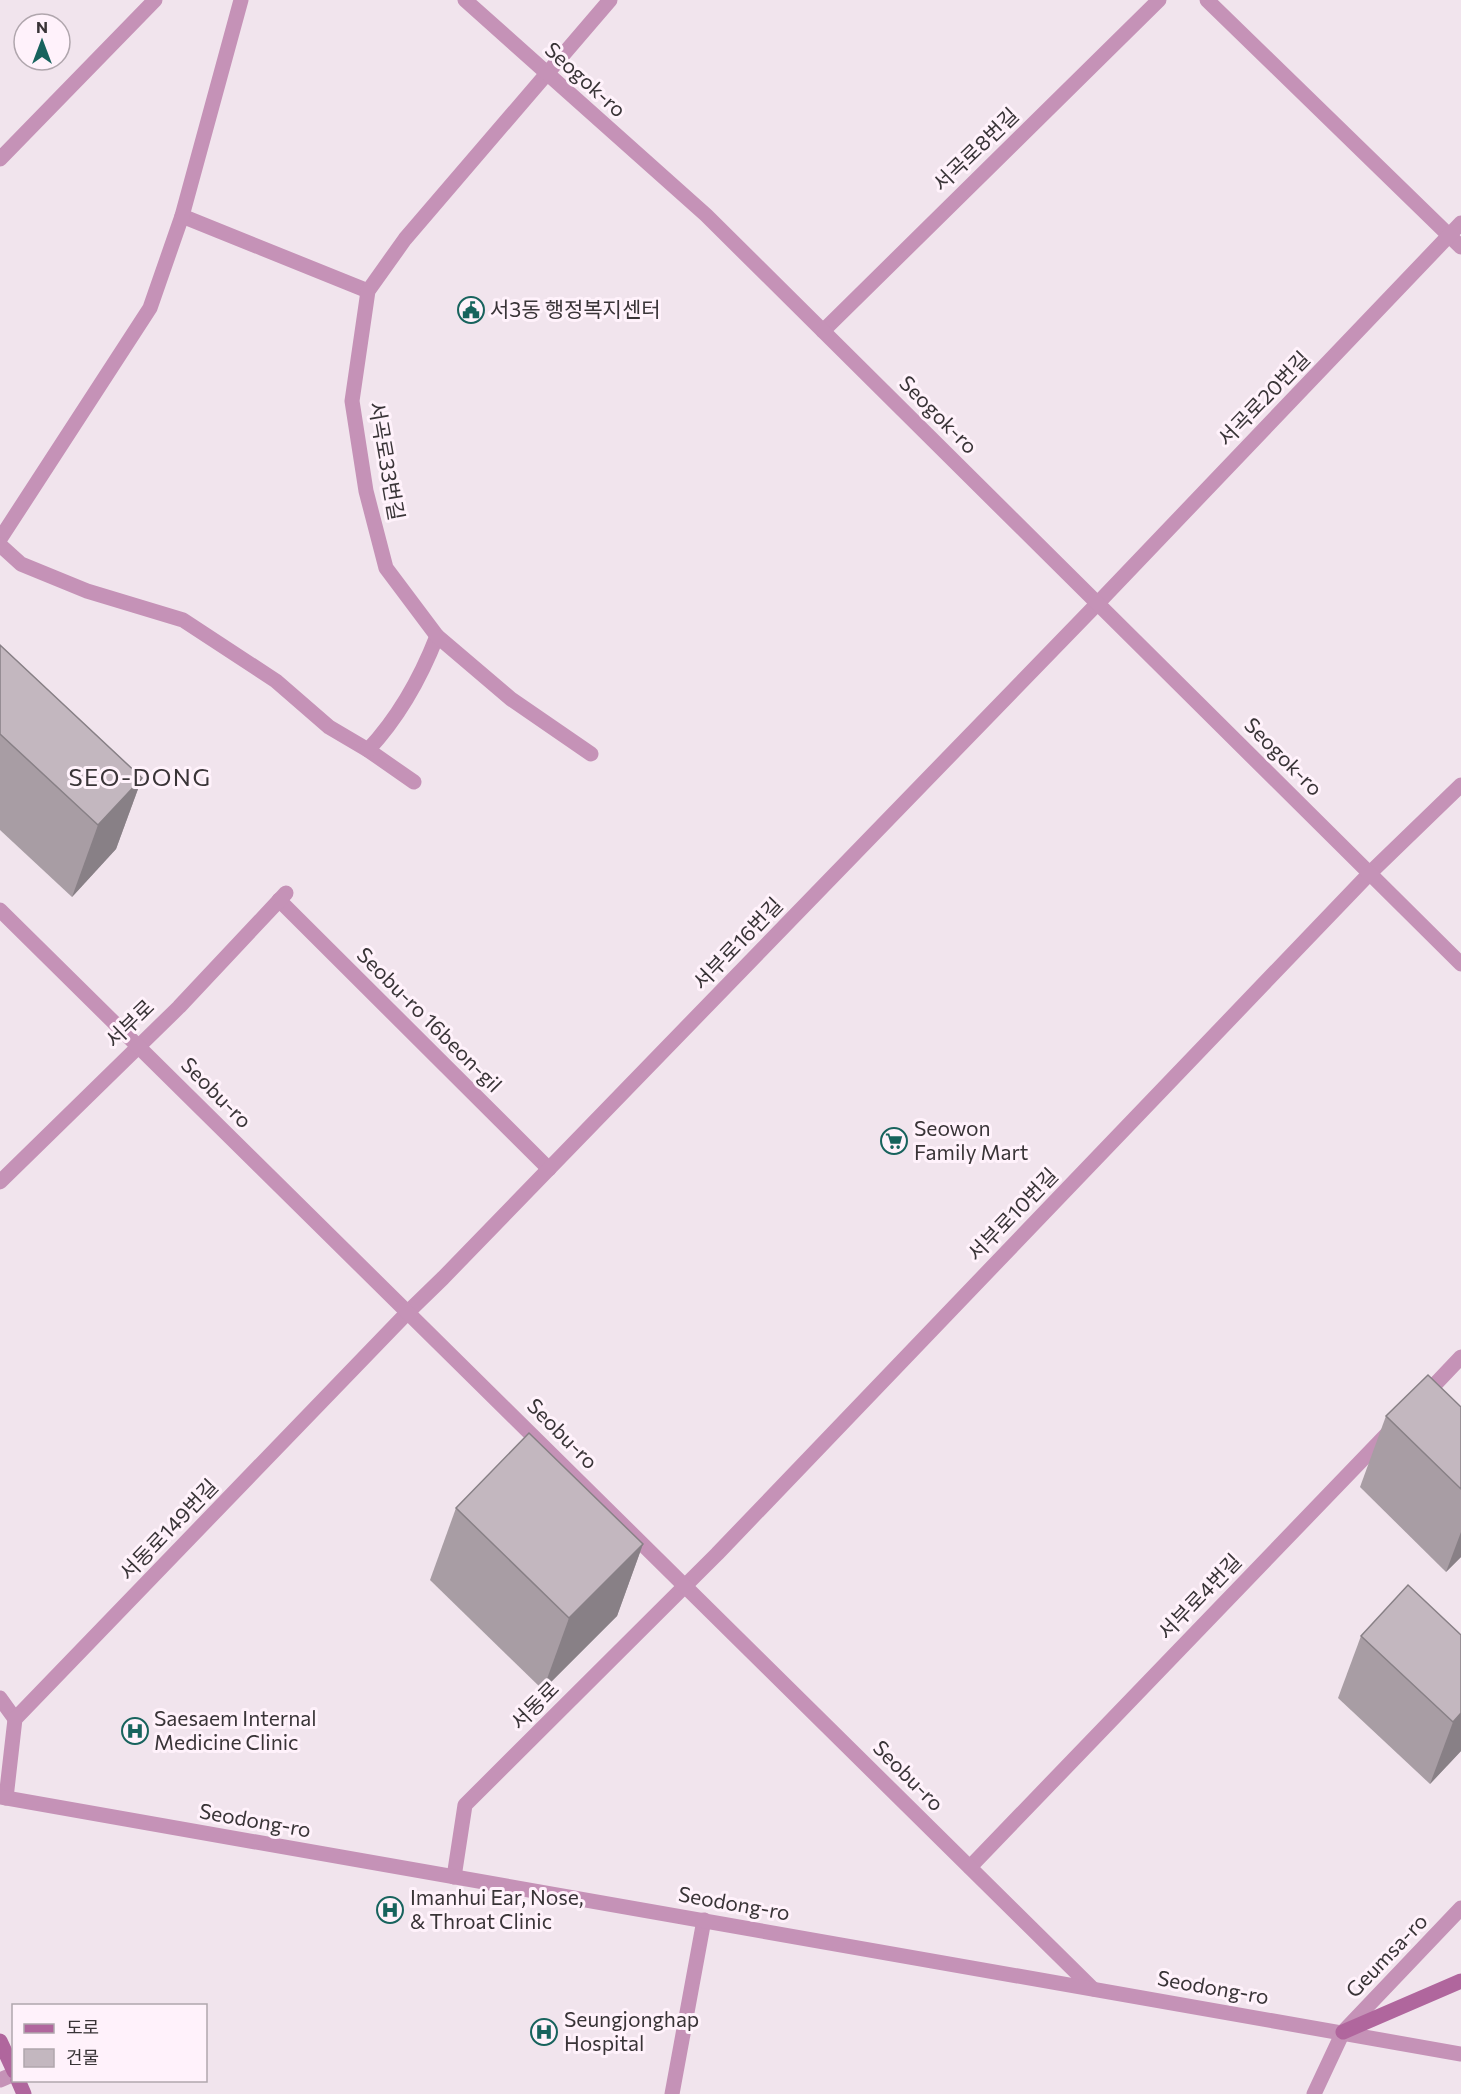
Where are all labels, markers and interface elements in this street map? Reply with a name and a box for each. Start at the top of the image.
north arrow [12,12,72,72]
text: N [36,17,48,36]
street label: Seogok-ro [540,36,632,122]
street label: 서곡로8번길 [927,102,1023,196]
public building icon: 서3동 행정복지센터 [456,295,486,325]
place label: 서3동 행정복지센터 [490,296,661,321]
street label: 서곡로20번길 [1212,345,1314,450]
street label: Seogok-ro [895,370,983,458]
street label: 서곡로33번길 [365,399,410,522]
street label: Seogok-ro [1240,712,1328,800]
district label: SEO-DONG [68,762,212,791]
street label: 서부로16번길 [687,892,787,994]
street label: Seobu-ro 16beon-gil [353,941,508,1096]
street label: 서부로 [99,994,158,1052]
street label: Seobu-ro [177,1051,258,1132]
place label: Seowon Family Mart [914,1115,1028,1164]
supermarket icon: Seowon Family Mart [879,1126,909,1156]
street label: 서부로10번길 [961,1162,1062,1266]
street label: Seobu-ro [523,1392,604,1473]
street label: 서동로149번길 [113,1473,222,1585]
street label: 서부로4번길 [1152,1548,1246,1644]
street label: 서동로 [505,1676,563,1734]
place label: Saesaem Internal Medicine Clinic [154,1705,317,1754]
hospital icon: Saesaem Internal Medicine Clinic [120,1716,150,1746]
street label: Seobu-ro [869,1734,950,1815]
street label: Seodong-ro [197,1797,313,1842]
street label: Seodong-ro [676,1880,792,1925]
place label: Imanhui Ear, Nose, & Throat Clinic [410,1884,584,1933]
hospital icon: Imanhui Ear, Nose, & Throat Clinic [375,1895,405,1925]
street label: Geumsa-ro [1340,1908,1432,2002]
street label: Seodong-ro [1155,1964,1271,2009]
legend [12,2004,207,2082]
place label: Seungjonghap Hospital [564,2006,699,2055]
text: 도로 [66,2016,99,2038]
hospital icon: Seungjonghap Hospital [529,2017,559,2047]
text: 건물 [66,2046,99,2068]

